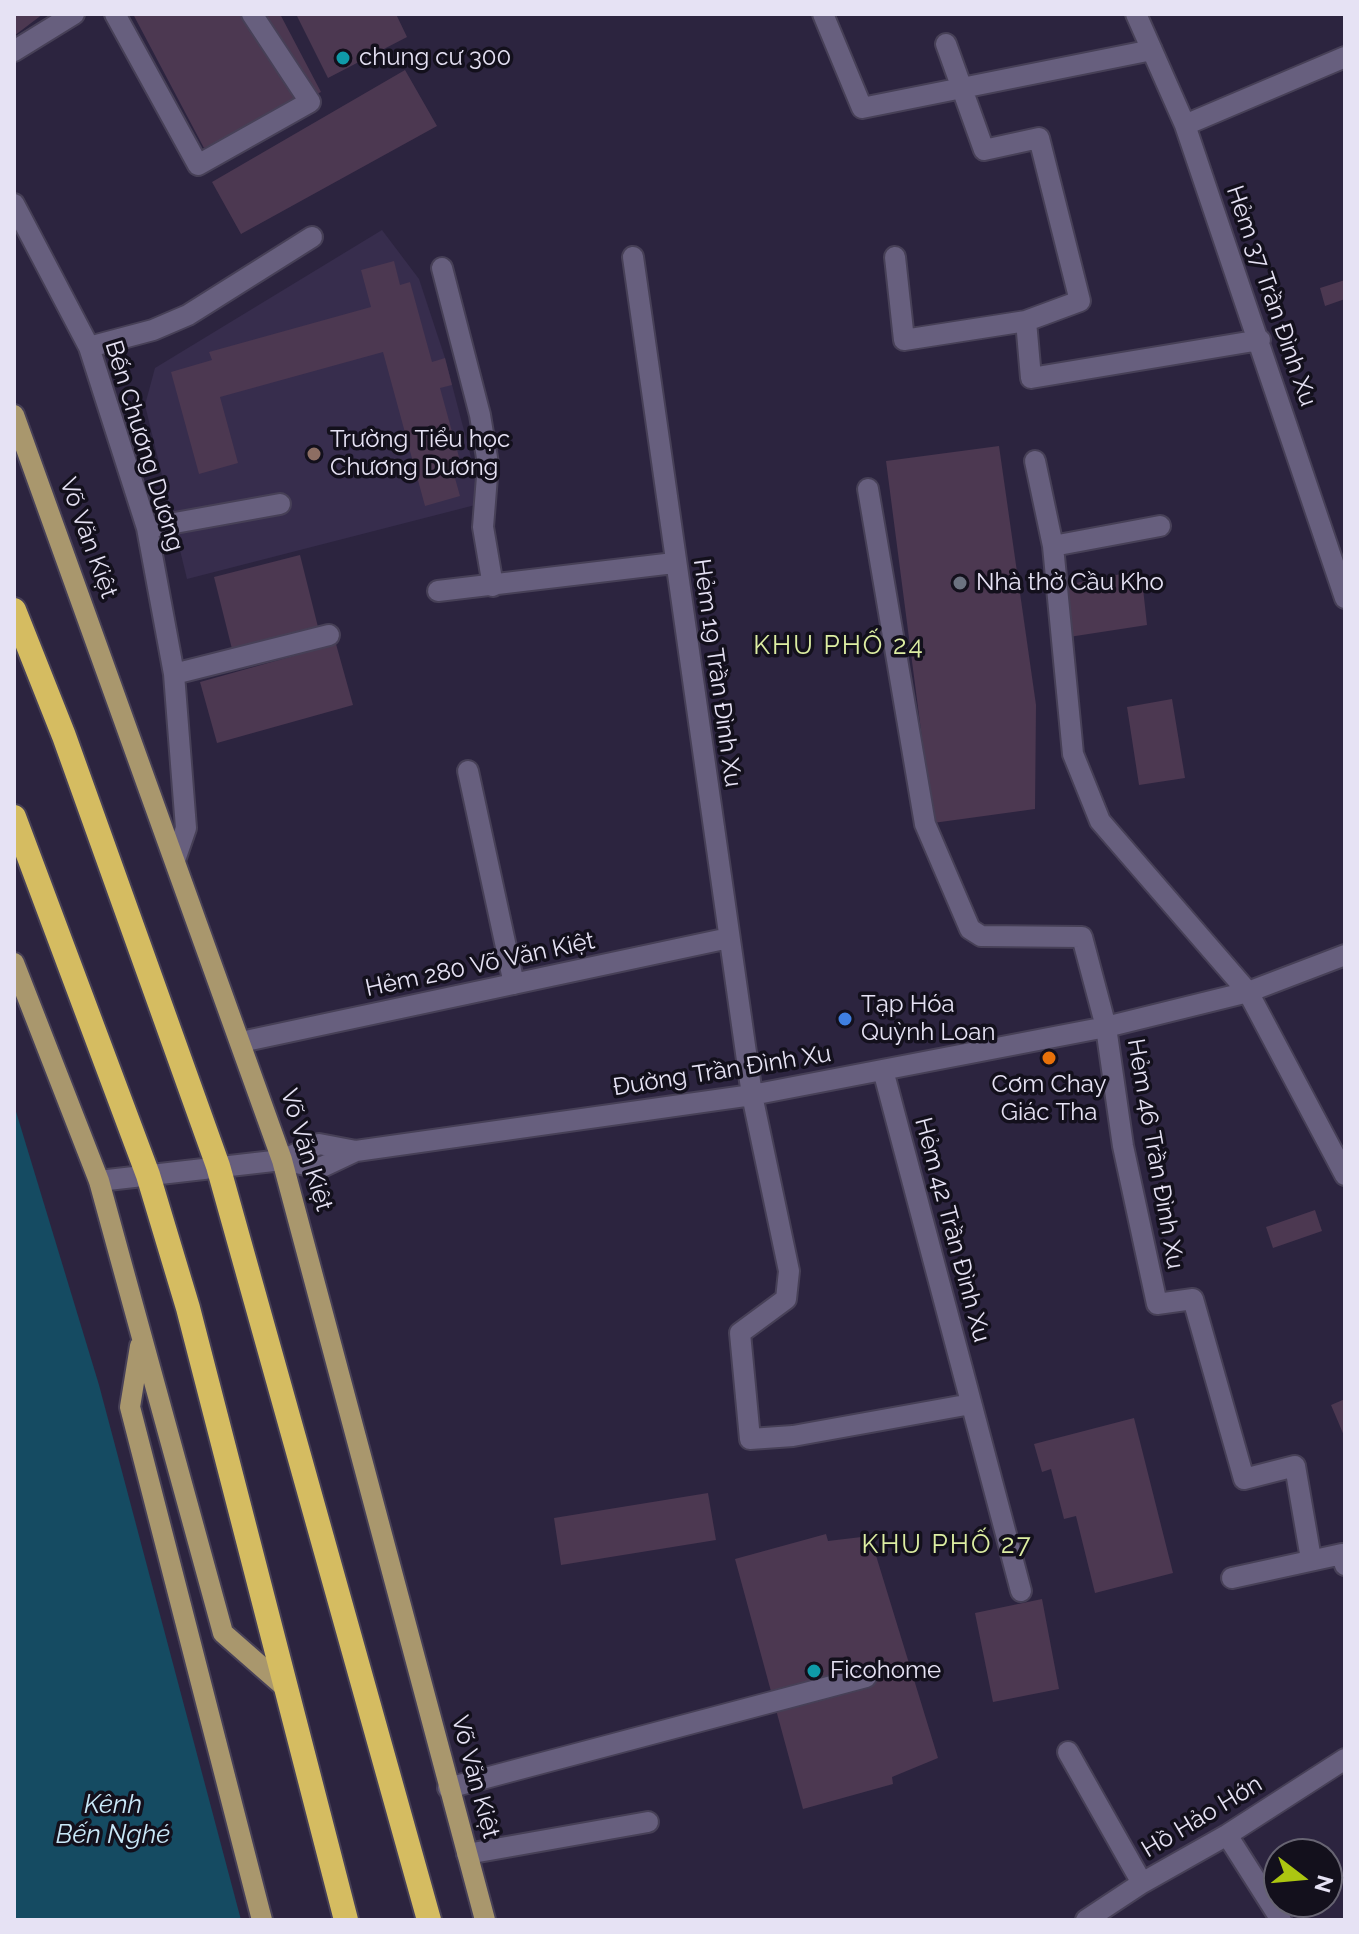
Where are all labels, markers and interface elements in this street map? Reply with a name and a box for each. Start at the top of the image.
place label: chung cư 300 [359,44,511,72]
marker: chung cư 300 [334,49,352,67]
street label: Hẻm 37 Trần Ðình Xu [1220,182,1322,410]
street label: Bến Chương Dương [98,337,190,555]
place label: Trường Tiểu học Chương Dương [330,426,510,482]
marker: Trường Tiểu học Chương Dương [305,445,323,463]
street label: Võ Văn Kiệt [53,474,123,602]
street label: Hẻm 19 Trần Ðình Xu [687,557,747,789]
place label: Nhà thờ Cầu Kho [976,569,1164,597]
marker: Nhà thờ Cầu Kho [951,574,969,592]
district label: KHU PHỐ 24 [753,630,925,662]
street label: Hẻm 280 Võ Văn Kiệt [363,927,597,1003]
place label: Tạp Hóa Quỳnh Loan [861,991,995,1047]
marker: Tạp Hóa Quỳnh Loan [836,1010,854,1028]
street label: Hẻm 46 Trần Ðình Xu [1121,1037,1189,1271]
street label: Đường Trần Ðình Xu [611,1040,833,1102]
marker: Cơm Chay Giác Tha [1040,1049,1058,1067]
place label: Cơm Chay Giác Tha [991,1071,1107,1127]
street label: Võ Văn Kiệt [274,1085,338,1215]
street label: Hẻm 42 Trần Ðình Xu [908,1115,996,1345]
district label: KHU PHỐ 27 [861,1529,1033,1561]
place label: Ficohome [830,1657,941,1685]
marker: Ficohome [805,1662,823,1680]
street label: Võ Văn Kiệt [445,1712,505,1842]
street label: Hồ Hảo Hớn [1137,1770,1267,1864]
water label: Kênh Bến Nghé [56,1789,170,1850]
north arrow [1263,1838,1343,1918]
text: N [1309,1872,1339,1896]

